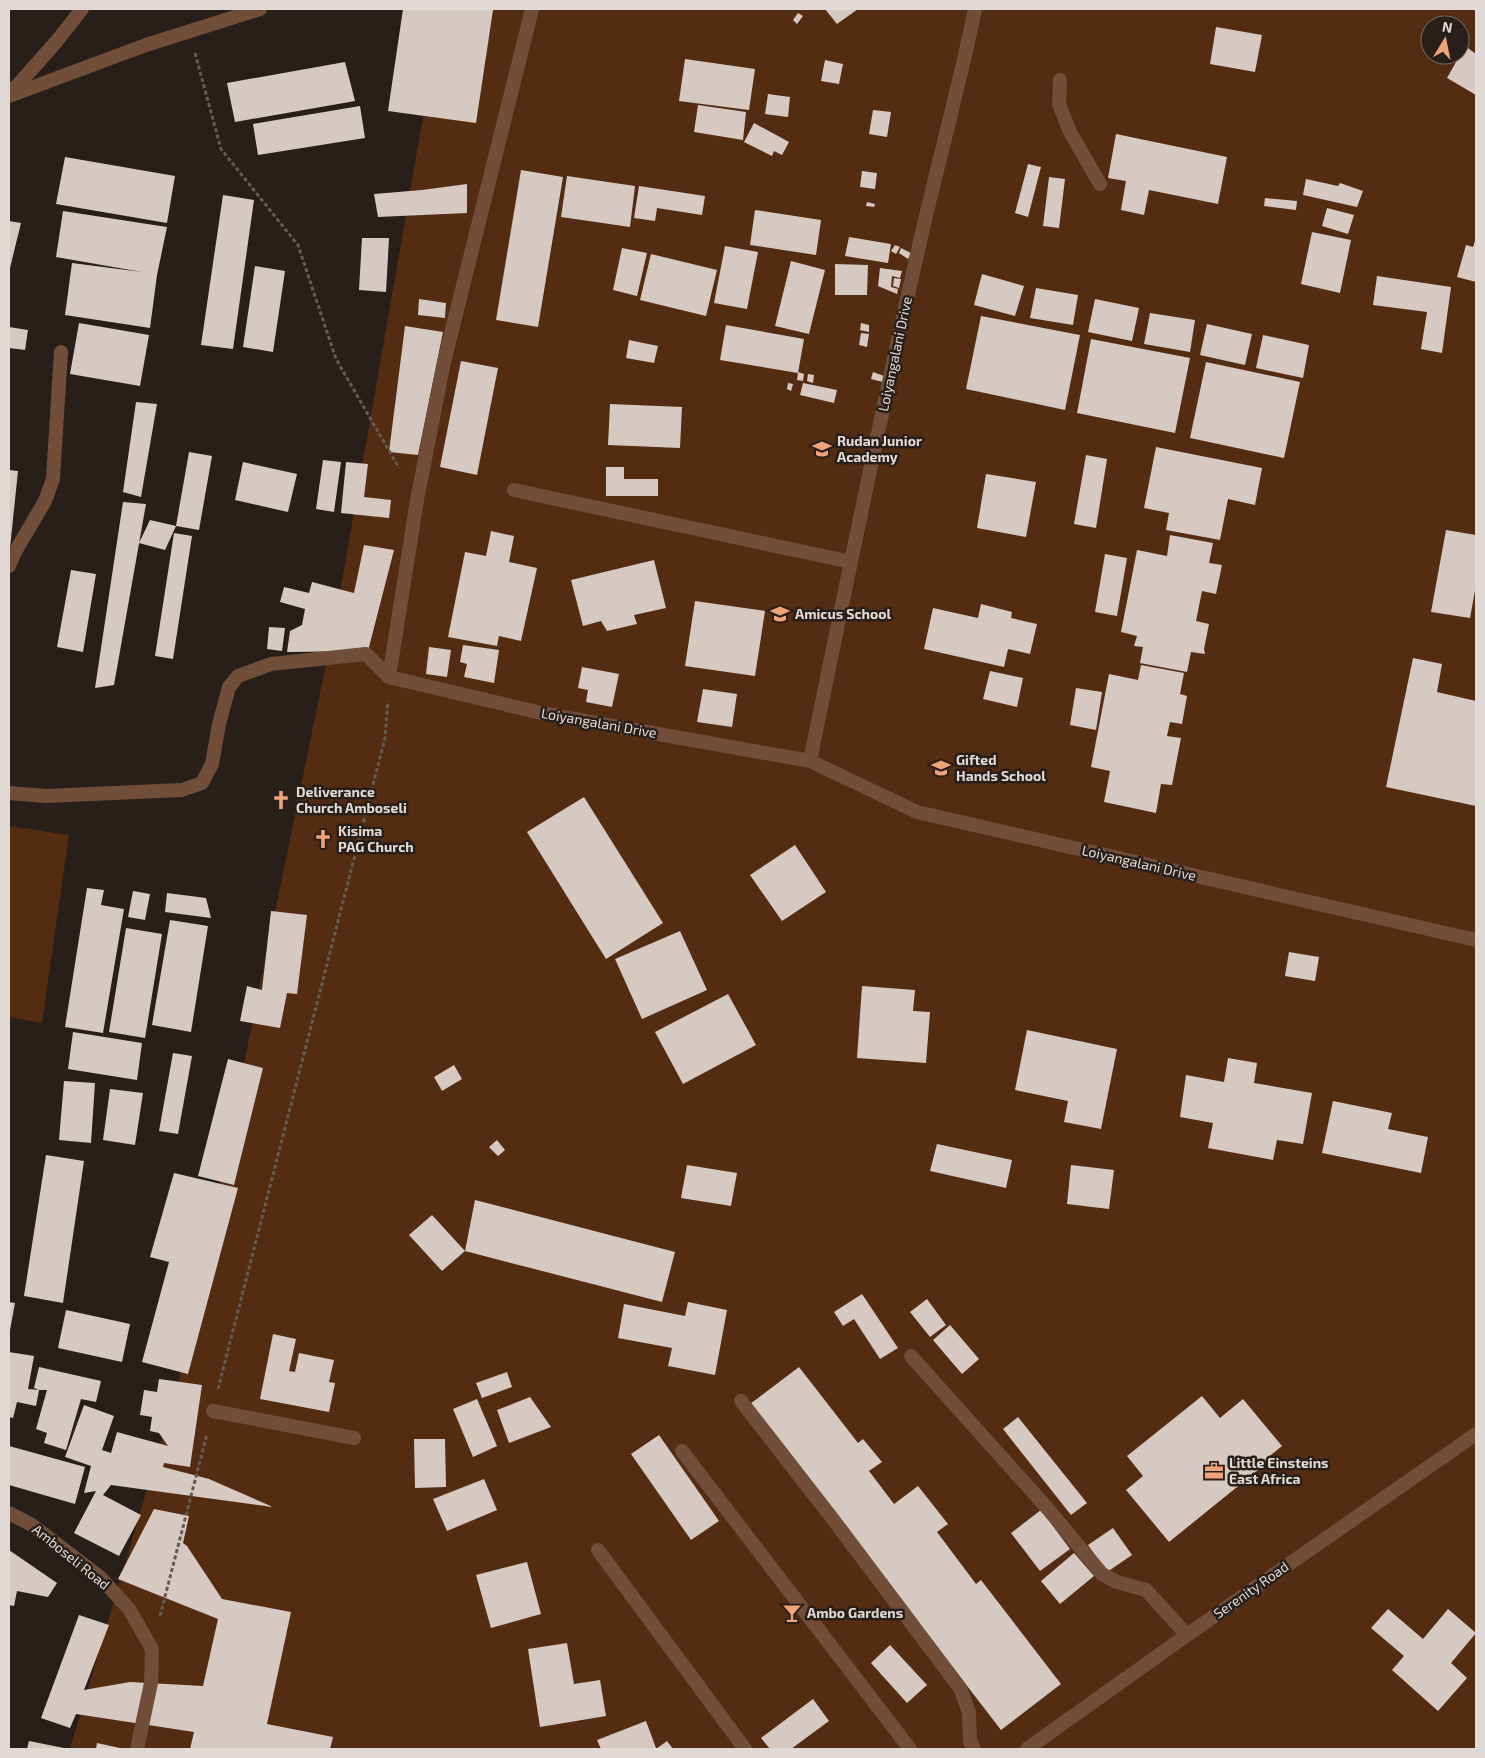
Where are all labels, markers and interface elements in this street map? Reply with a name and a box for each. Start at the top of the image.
north arrow [1420,15,1470,65]
text: N [1441,17,1454,36]
street label: Loiyangalani Drive [874,295,915,413]
place label: Rudan Junior Academy [837,432,922,465]
school or university icon: Rudan Junior Academy [811,438,833,460]
school or university icon: Amicus School [769,603,791,625]
place label: Amicus School [795,605,891,622]
street label: Loiyangalani Drive [540,704,658,741]
place label: Gifted Hands School [956,751,1046,784]
school or university icon: Gifted Hands School [930,757,952,779]
place label: Deliverance Church Amboseli [296,783,407,816]
church icon: Deliverance Church Amboseli [270,789,292,811]
place label: Kisima PAG Church [338,822,414,855]
church icon: Kisima PAG Church [312,828,334,850]
street label: Loiyangalani Drive [1080,841,1198,884]
place label: Little Einsteins East Africa [1229,1454,1329,1487]
office icon: Little Einsteins East Africa [1203,1460,1225,1482]
street label: Amboseli Road [29,1520,113,1593]
street label: Serenity Road [1210,1557,1292,1622]
bar icon: Ambo Gardens [781,1602,803,1624]
place label: Ambo Gardens [807,1604,903,1621]

